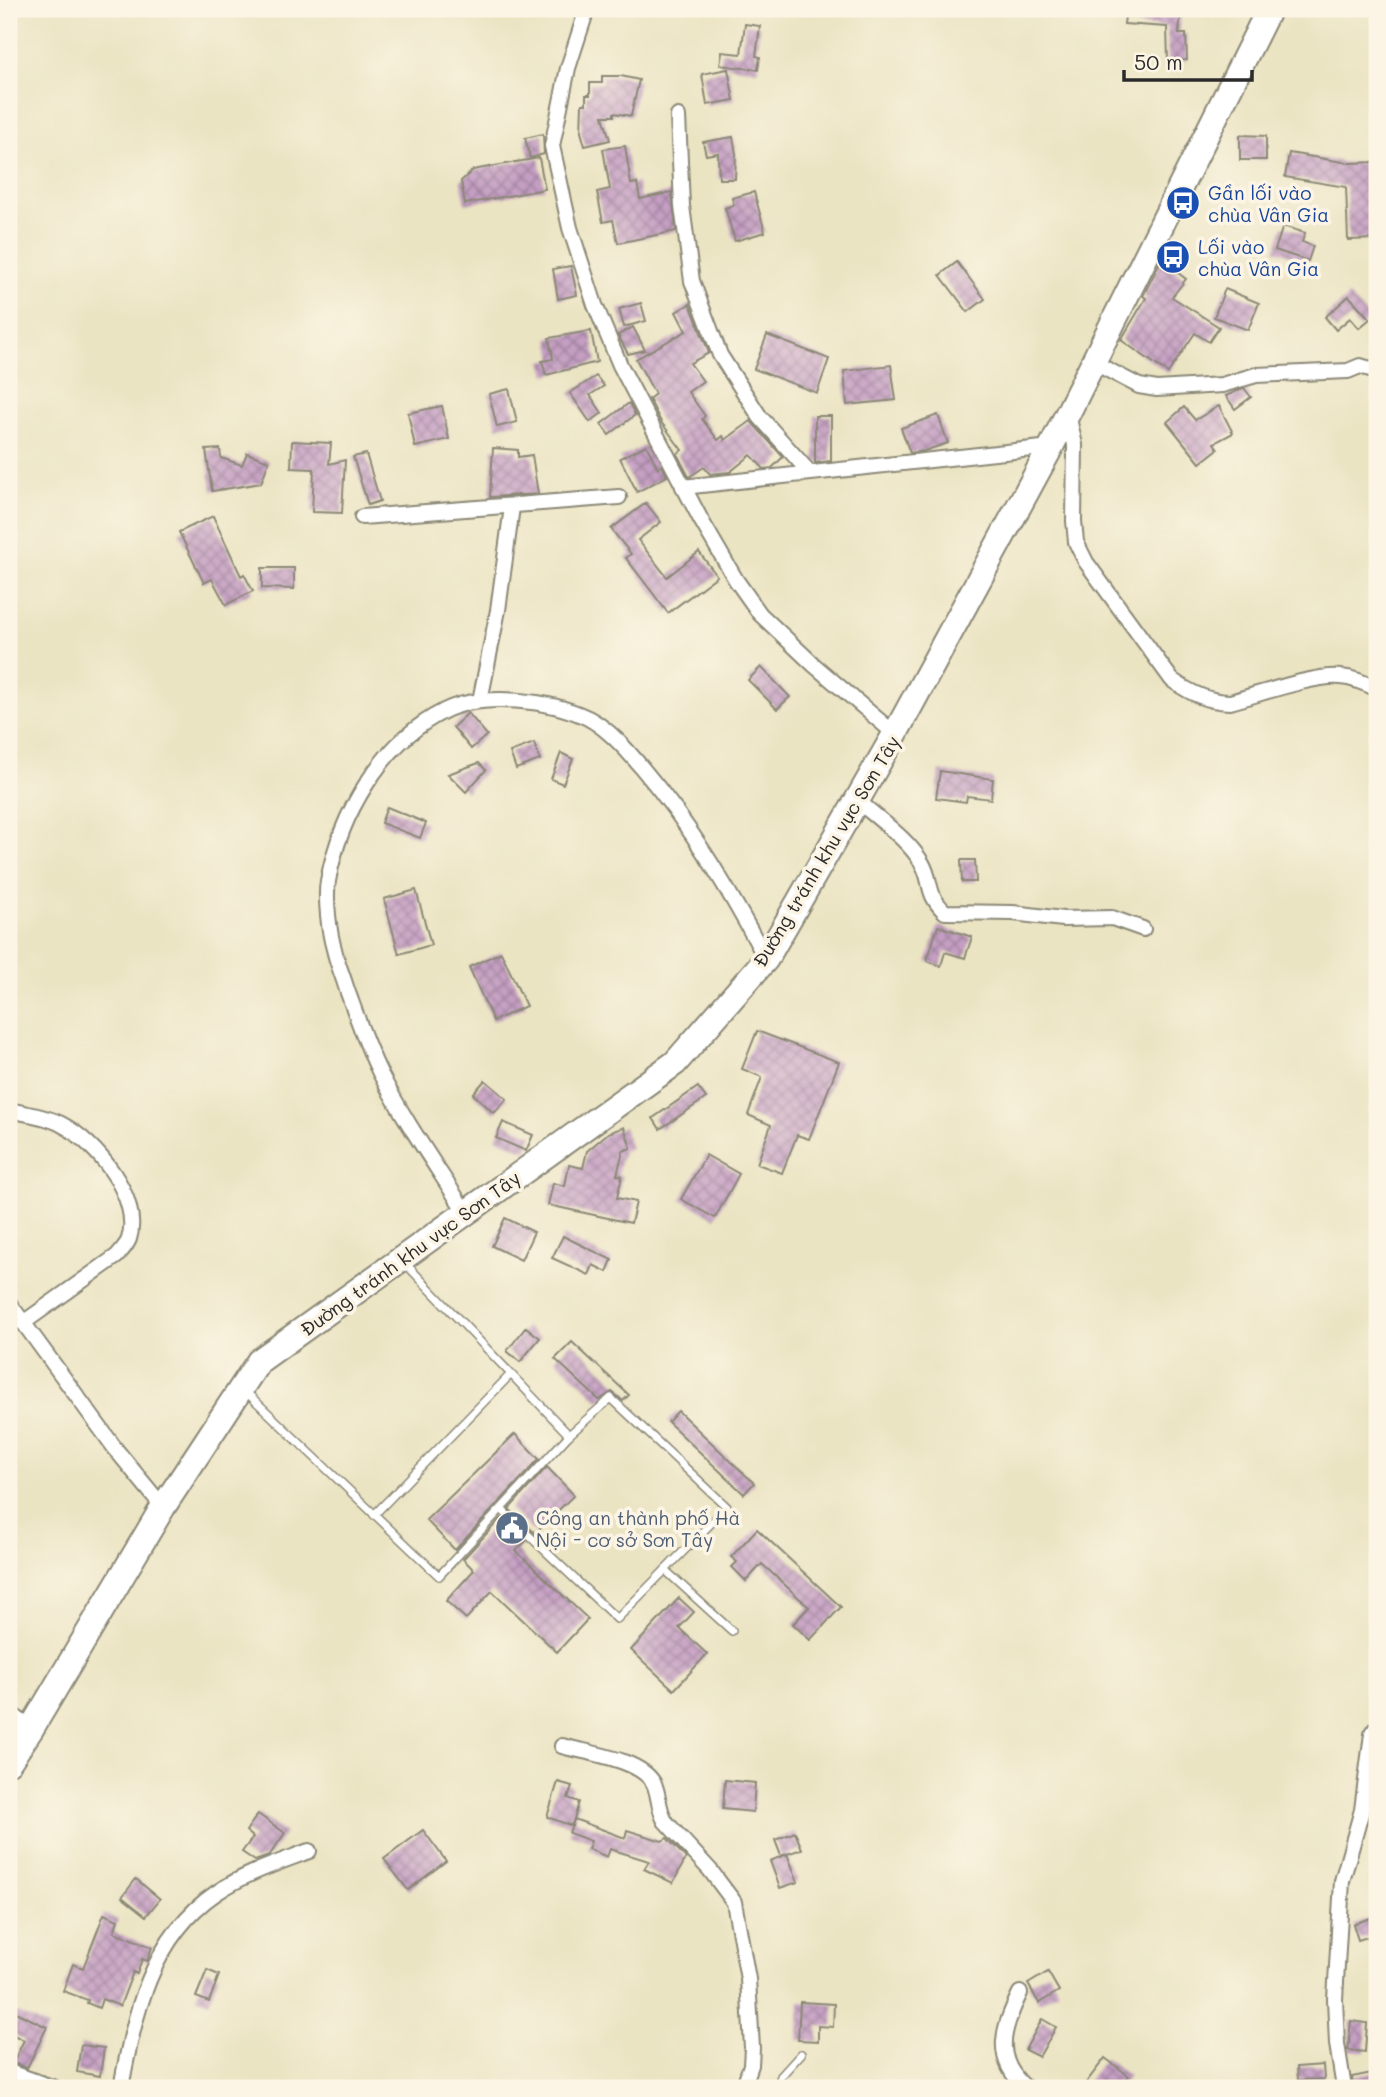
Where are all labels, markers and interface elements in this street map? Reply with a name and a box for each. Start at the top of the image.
scale bar [1124,38,1251,82]
text: 50 m [1134,48,1183,75]
place label: Gần lối vào chùa Vân Gia [1208,180,1329,227]
bus stop icon: Gần lối vào chùa Vân Gia [1164,184,1202,222]
place label: Lối vào chùa Vân Gia [1198,234,1319,281]
bus stop icon: Lối vào chùa Vân Gia [1154,238,1192,276]
street label: Đường tránh khu vực Sơn Tây [747,731,905,971]
street label: Đường tránh khu vực Sơn Tây [295,1165,525,1341]
place label: Công an thành phố Hà Nội - cơ sở Sơn Tây [536,1505,740,1552]
public building icon: Công an thành phố Hà Nội - cơ sở Sơn Tây [493,1509,531,1547]

